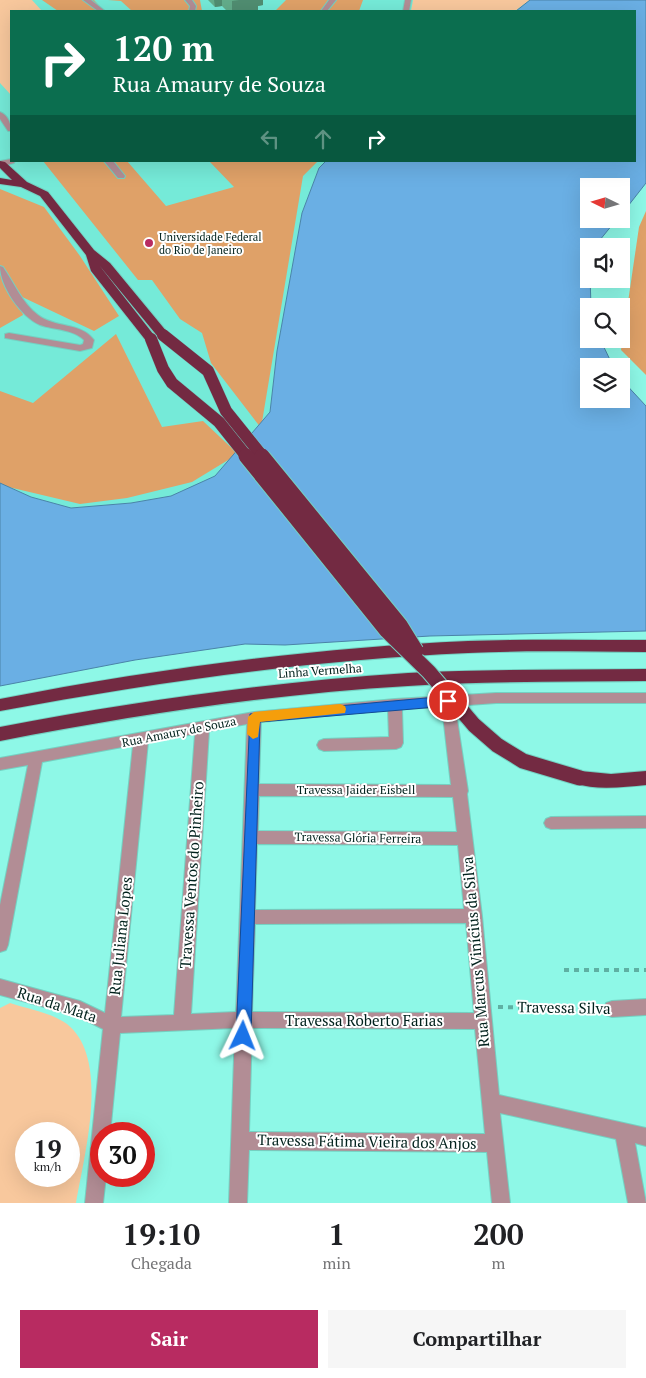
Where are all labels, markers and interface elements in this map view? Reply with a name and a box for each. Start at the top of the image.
text: 120 m [113,25,214,71]
icon: right [30,30,95,95]
text: Rua Amaury de Souza [113,69,326,98]
icon: left [256,125,284,153]
icon: ahead [309,125,337,153]
icon: right [362,125,390,153]
north arrow [580,178,630,228]
map controls [580,178,630,408]
place label: Universidade Federal do Rio de Janeiro [159,230,262,257]
marker: Universidade Federal do Rio de Janeiro [143,237,155,249]
button: sound [580,238,630,288]
button: search [580,298,630,348]
button: layers [580,358,630,408]
street label: Linha Vermelha [278,660,362,681]
pin [427,680,469,722]
icon: arrive [434,687,462,715]
street label: Rua Amaury de Souza [121,713,237,750]
street label: Travessa Ventos do Pinheiro [174,781,208,969]
street label: Travessa Jaider Eisbell [297,782,416,797]
street label: Travessa Glória Ferreira [294,829,422,846]
street label: Rua Marcus Vinícius da Silva [457,856,493,1048]
street label: Rua Juliana Lopes [104,876,136,996]
street label: Rua da Mata [15,982,100,1026]
street label: Travessa Silva [517,996,611,1018]
position arrow [216,1009,268,1061]
street label: Travessa Roberto Farias [285,1010,443,1030]
speed limit sign: 30 [90,1122,155,1187]
street label: Travessa Fátima Vieira dos Anjos [257,1129,477,1153]
text: 19 [33,1132,62,1165]
text: km/h [34,1159,61,1174]
text: 19:10 [122,1214,200,1254]
text: 1 [328,1214,345,1254]
text: 200 [473,1214,524,1254]
text: Chegada [131,1252,192,1274]
text: min [323,1252,351,1274]
text: m [491,1252,505,1274]
button: Sair [20,1310,318,1368]
button: Compartilhar [328,1310,626,1368]

